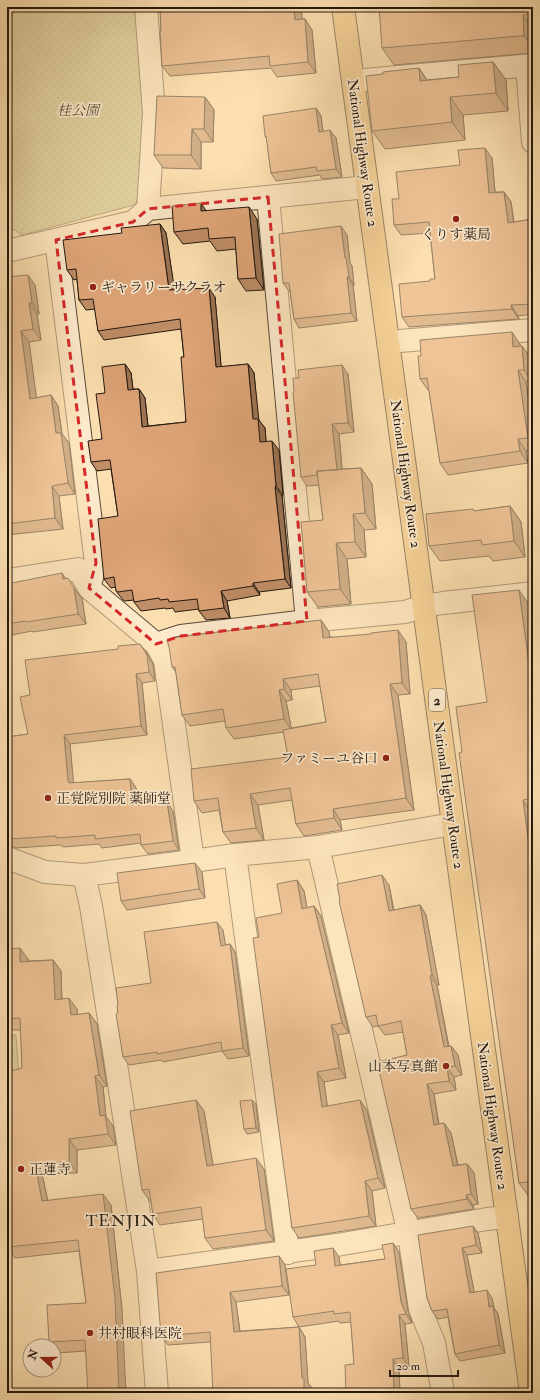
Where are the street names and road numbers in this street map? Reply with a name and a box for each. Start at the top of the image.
street label: National Highway Route 2 [343,78,381,228]
street label: National Highway Route 2 [386,399,424,549]
road number: 2 [429,689,445,711]
street label: National Highway Route 2 [429,720,467,870]
street label: National Highway Route 2 [473,1041,511,1191]

